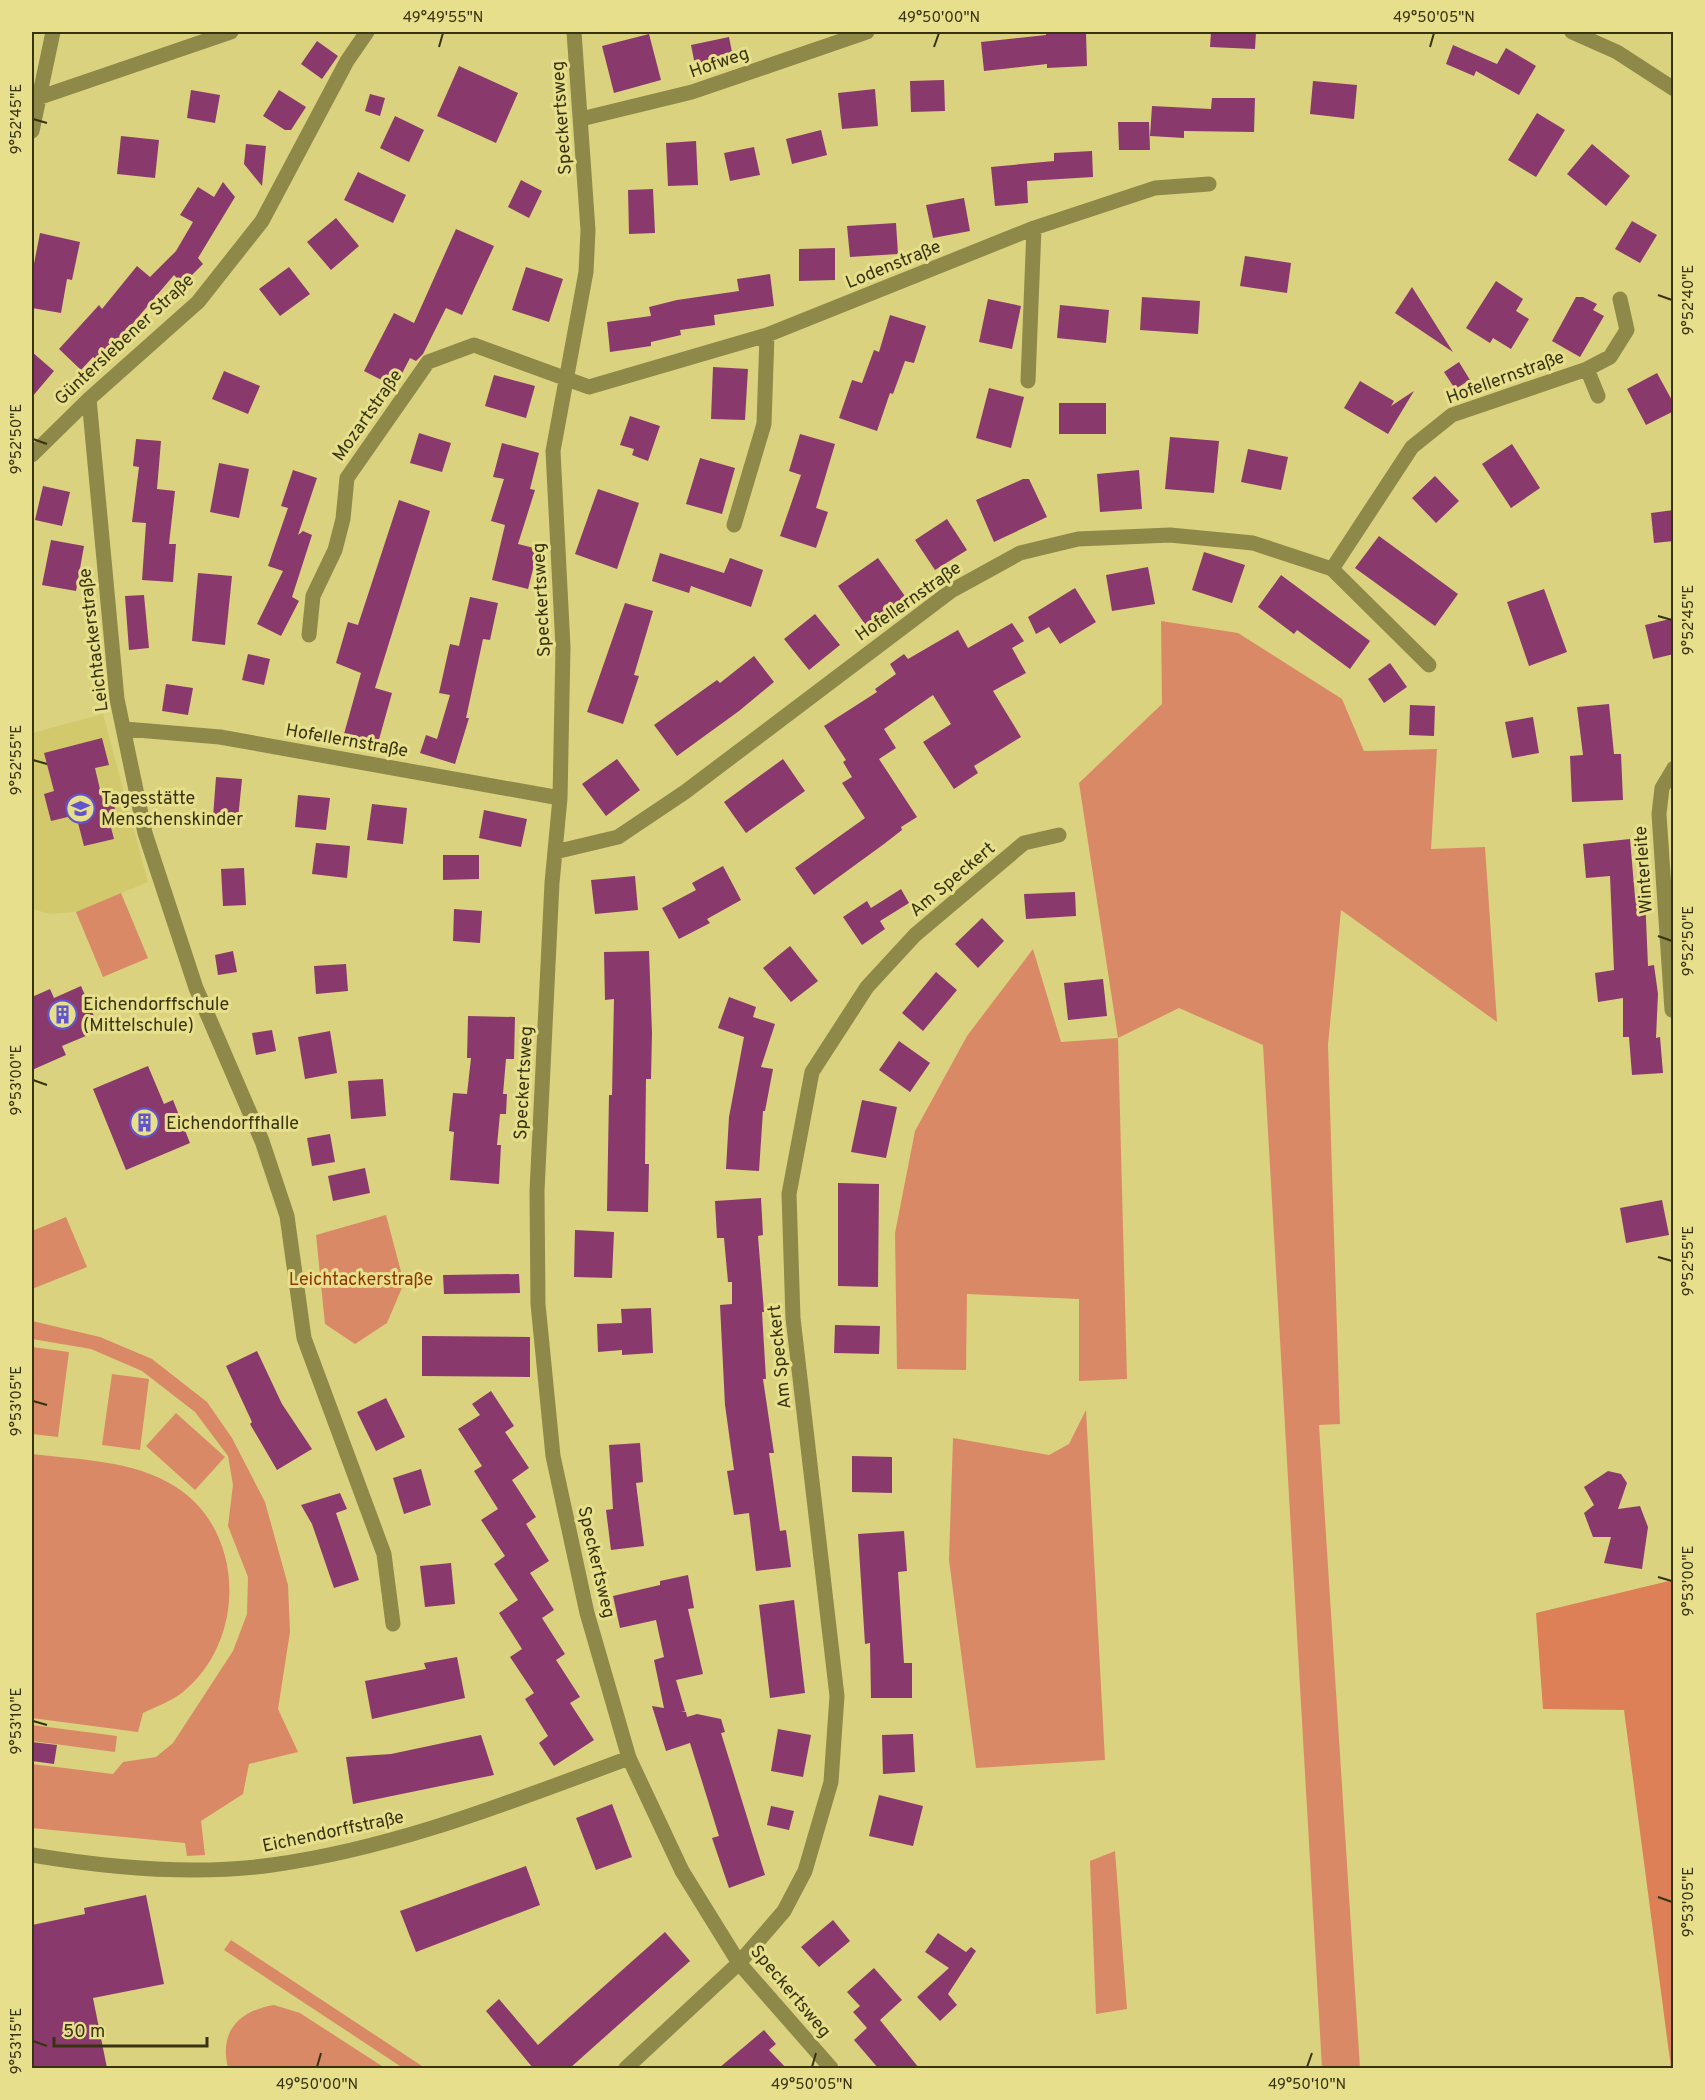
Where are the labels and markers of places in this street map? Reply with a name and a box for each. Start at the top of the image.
place label: Tagesstätte Menschenskinder [101,788,243,832]
school or university icon: Tagesstätte Menschenskinder [64,792,96,824]
place label: Eichendorffschule (Mittelschule) [83,994,229,1038]
building icon: Eichendorffschule (Mittelschule) [46,998,78,1030]
building icon: Eichendorffhalle [129,1107,161,1139]
place label: Eichendorffhalle [166,1113,299,1136]

